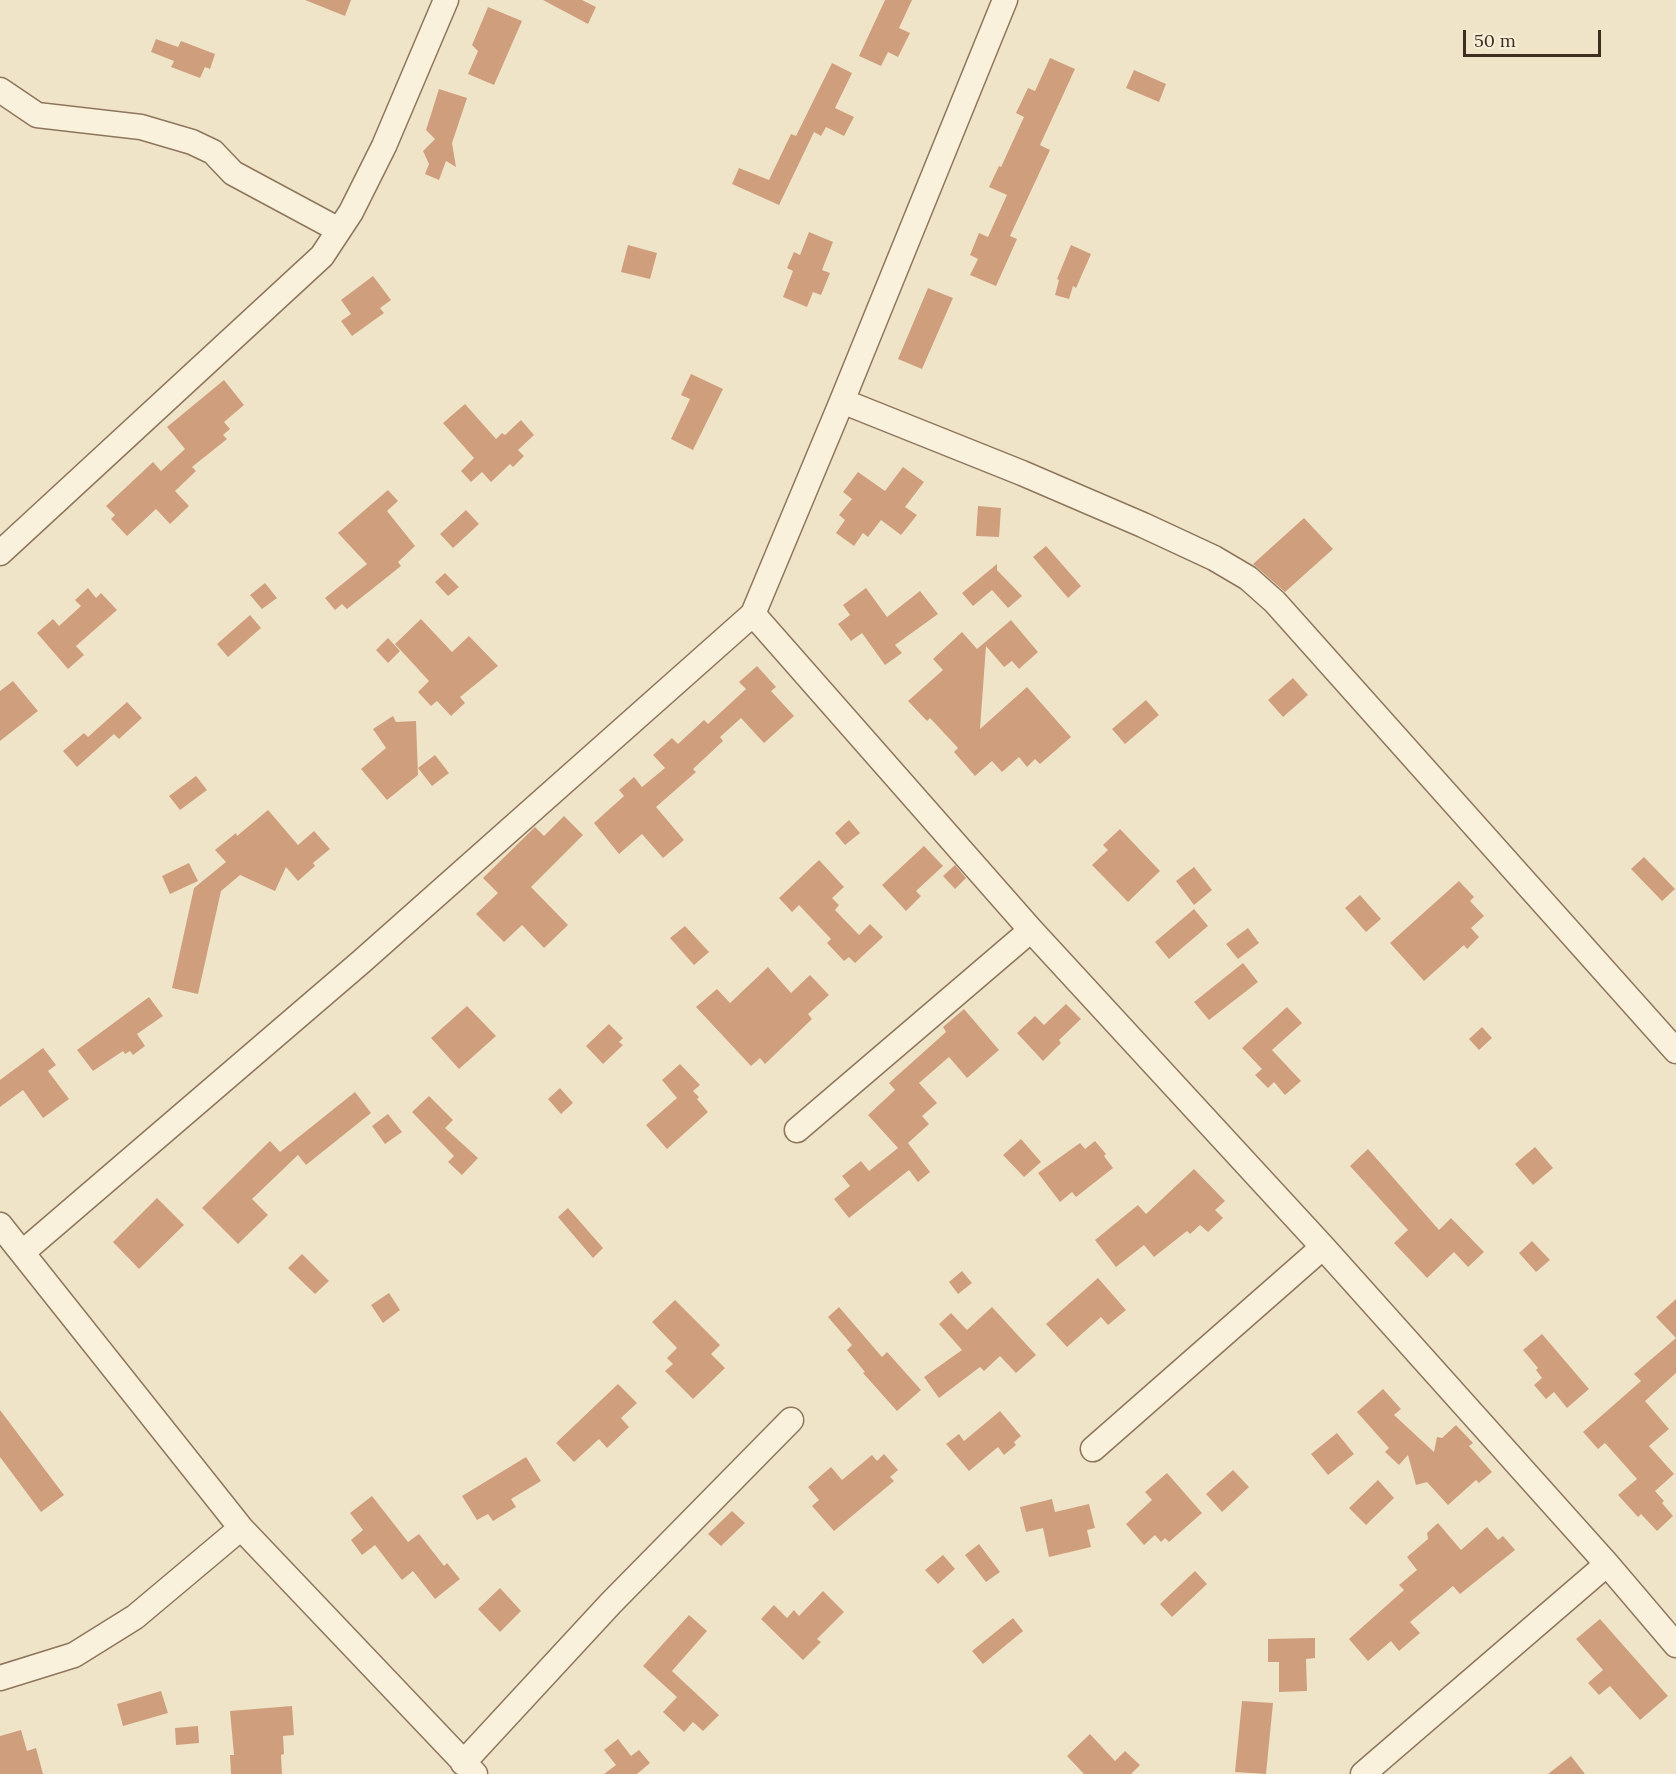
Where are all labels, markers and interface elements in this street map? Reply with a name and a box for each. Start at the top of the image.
scale bar [1466,18,1604,56]
text: 50 m [1474,29,1516,52]

